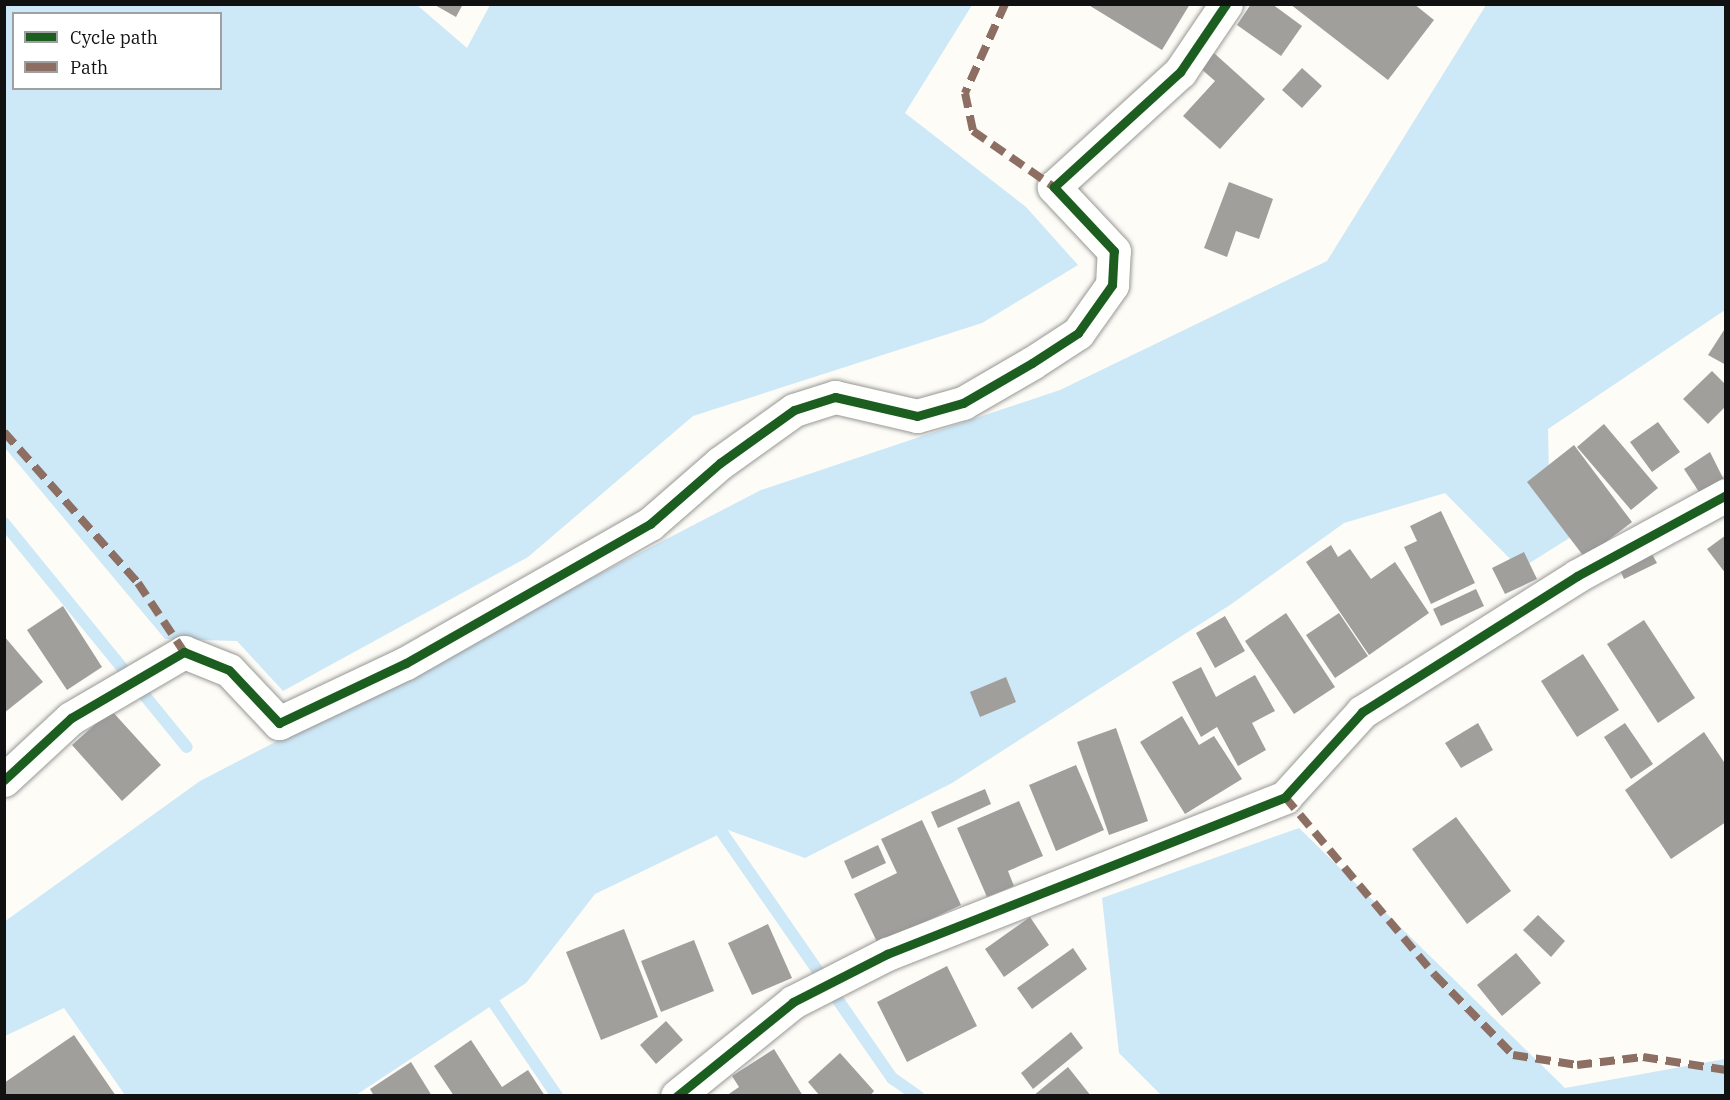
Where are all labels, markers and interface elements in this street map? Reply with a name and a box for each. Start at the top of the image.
legend [12,12,222,90]
text: Cycle path [70,26,158,49]
text: Path [70,56,108,79]

